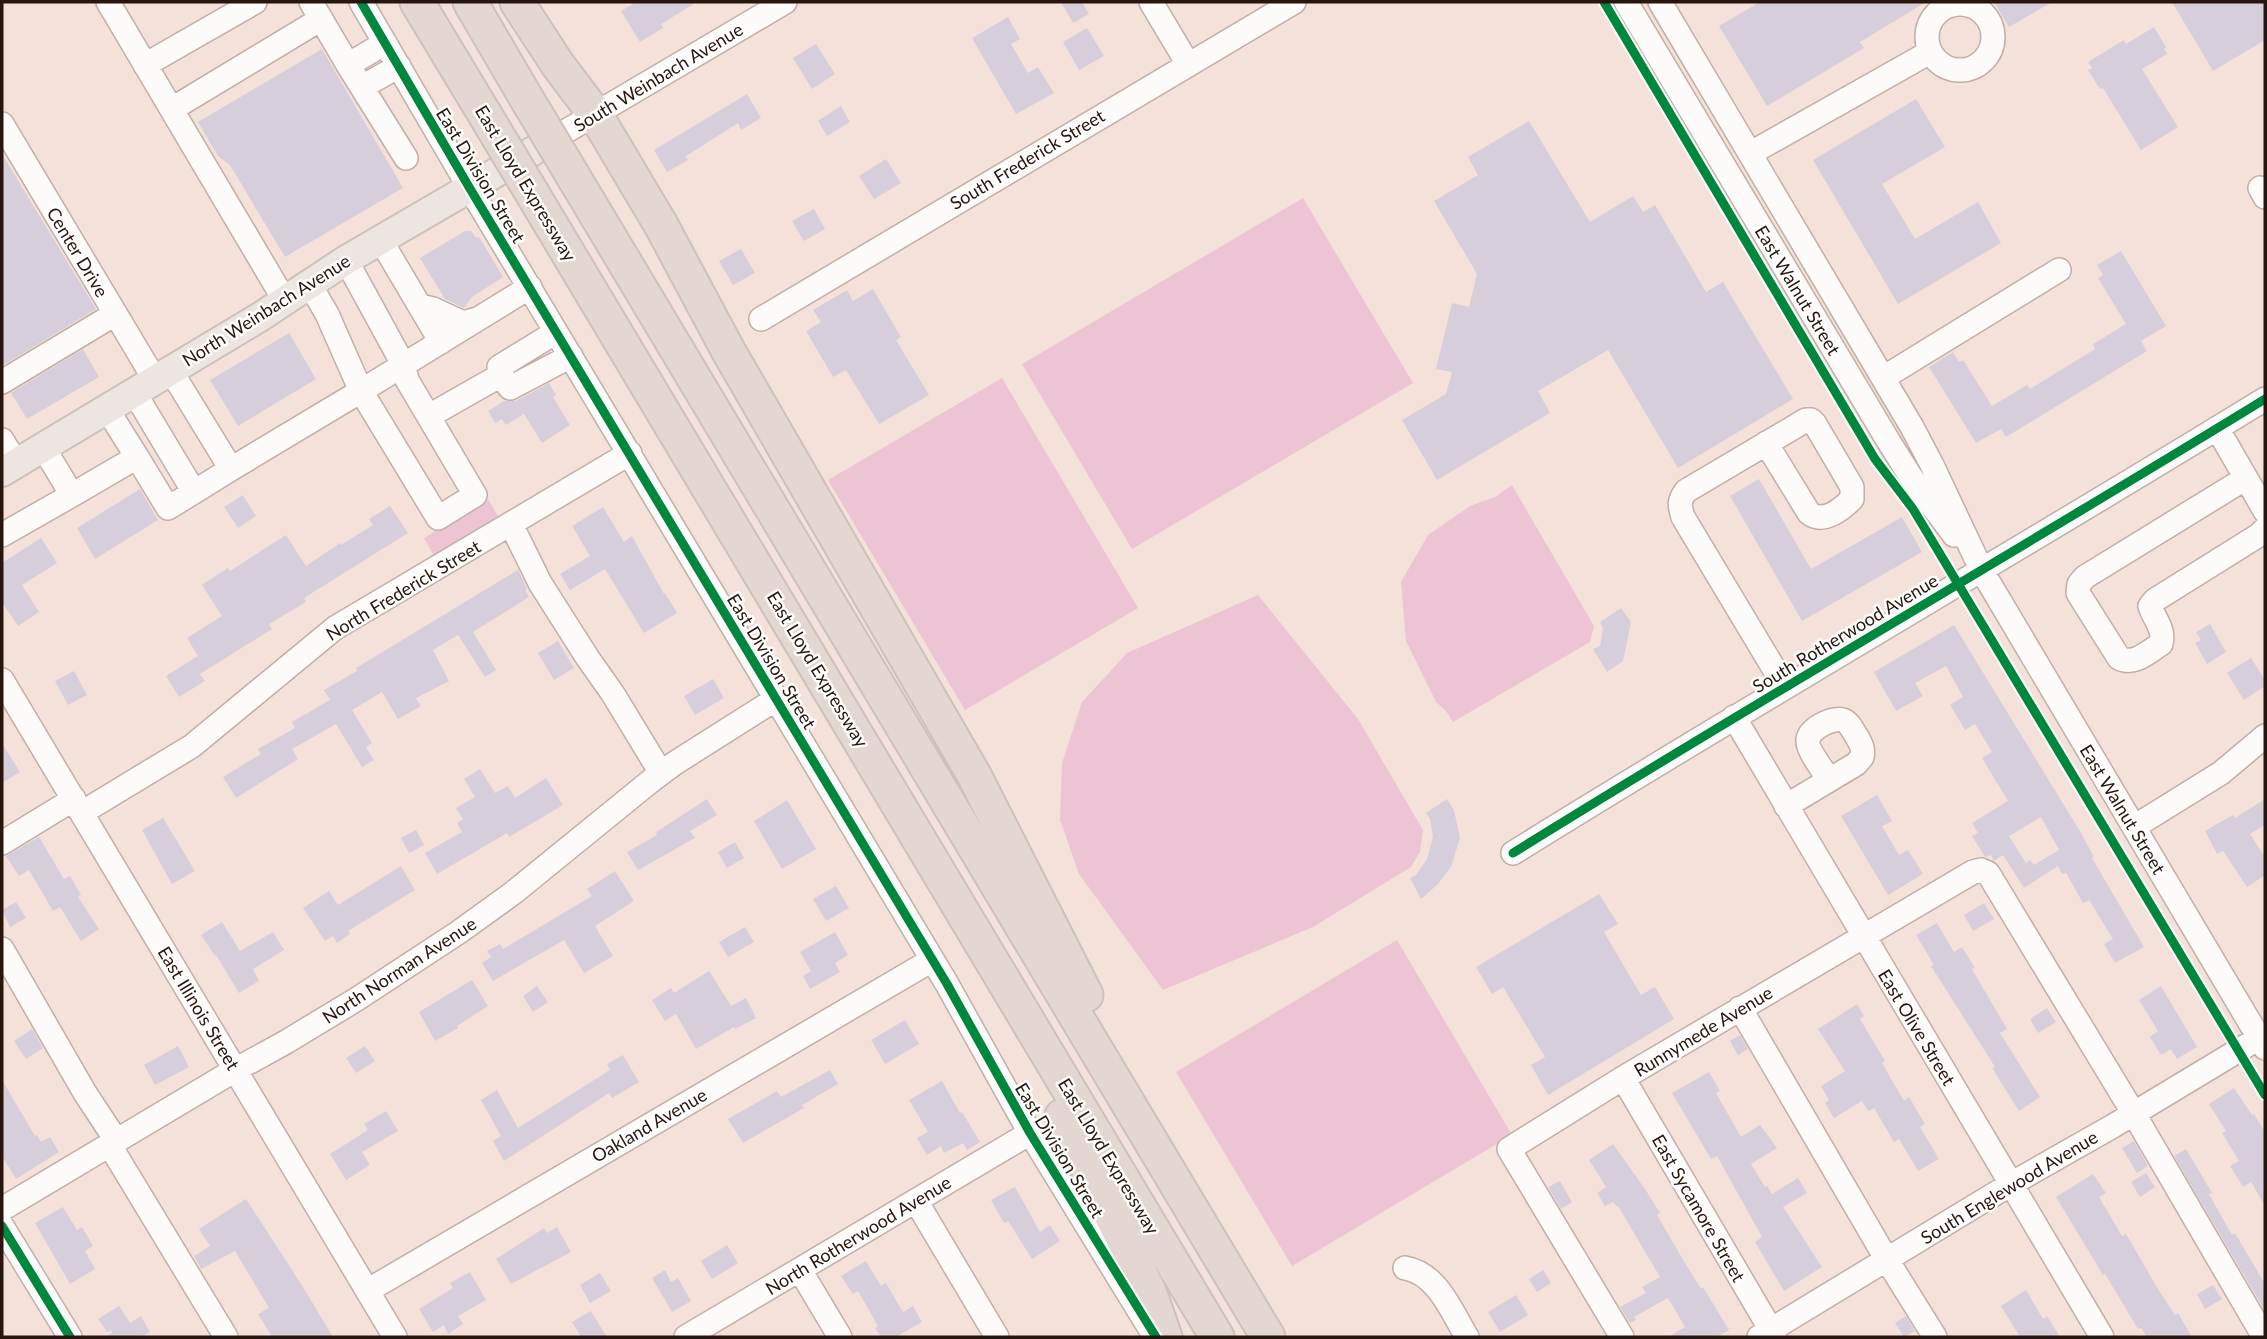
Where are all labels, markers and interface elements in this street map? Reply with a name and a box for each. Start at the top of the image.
street label: South Weinbach Avenue [569,18,747,136]
street label: East Lloyd Expressway [471,101,582,266]
street label: East Division Street [432,103,530,247]
street label: South Frederick Street [946,104,1109,214]
street label: Center Drive [43,203,113,301]
street label: East Walnut Street [1751,221,1846,359]
street label: North Weinbach Avenue [178,249,354,371]
street label: North Frederick Street [322,535,485,645]
street label: South Rotherwood Avenue [1748,569,1942,697]
street label: East Lloyd Expressway [763,587,874,752]
street label: East Division Street [723,589,821,733]
street label: East Walnut Street [2076,740,2171,878]
street label: North Norman Avenue [318,912,480,1028]
street label: East Illinois Street [153,942,245,1074]
street label: East Olive Street [1874,965,1961,1089]
street label: Runnymede Avenue [1630,981,1776,1081]
street label: East Lloyd Expressway [1054,1074,1165,1239]
street label: East Division Street [1011,1078,1109,1222]
street label: Oakland Avenue [588,1083,710,1167]
street label: South Englewood Avenue [1917,1125,2101,1249]
street label: East Sycamore Street [1648,1130,1750,1286]
street label: North Rotherwood Avenue [761,1171,955,1299]

